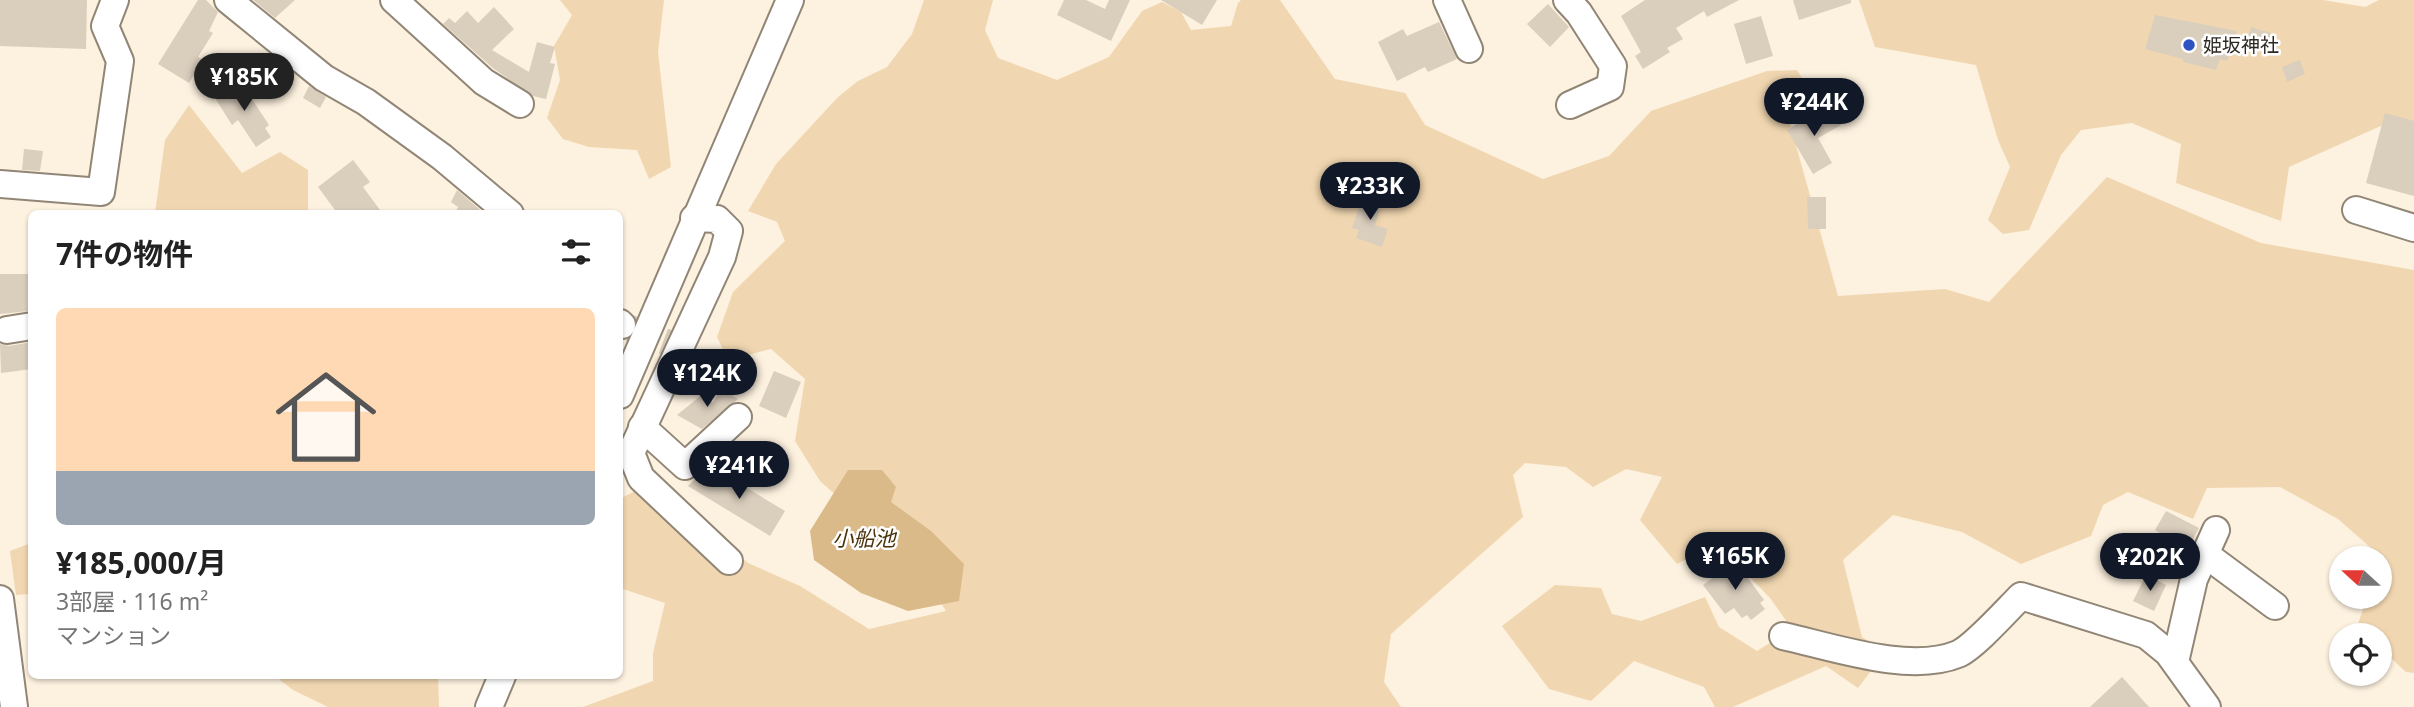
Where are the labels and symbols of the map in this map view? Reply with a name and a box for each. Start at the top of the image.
place label: 姫坂神社 [2203,32,2279,58]
marker: 姫坂神社 [2181,37,2197,53]
pin: ¥185K [195,54,293,113]
pin: ¥244K [1765,78,1863,138]
pin: ¥233K [1321,162,1419,222]
pin: ¥124K [658,350,756,409]
pin: ¥241K [690,442,788,501]
water label: 小船池 [833,524,897,552]
pin: ¥165K [1686,532,1784,592]
pin: ¥202K [2101,534,2199,593]
north arrow [2329,546,2392,609]

